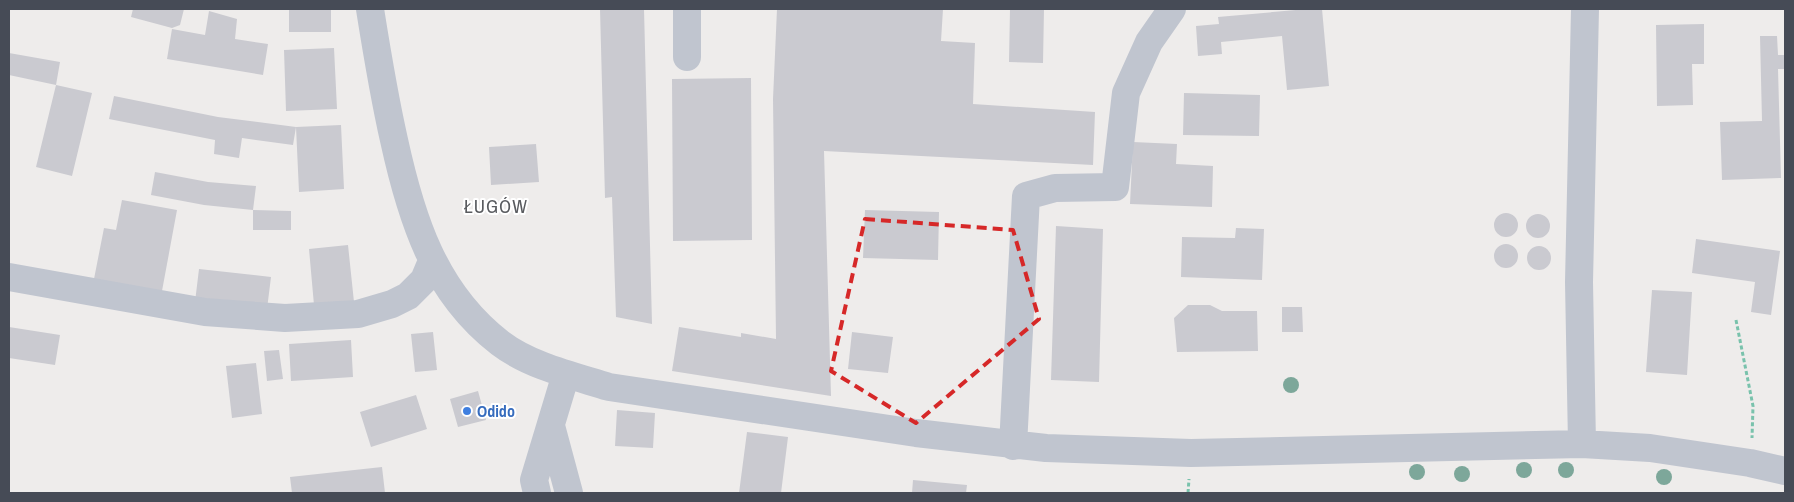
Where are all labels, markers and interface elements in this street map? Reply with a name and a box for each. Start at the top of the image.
district label: ŁUGÓW [464,193,528,219]
place label: Odido [477,400,515,422]
marker: Odido [461,405,473,417]

